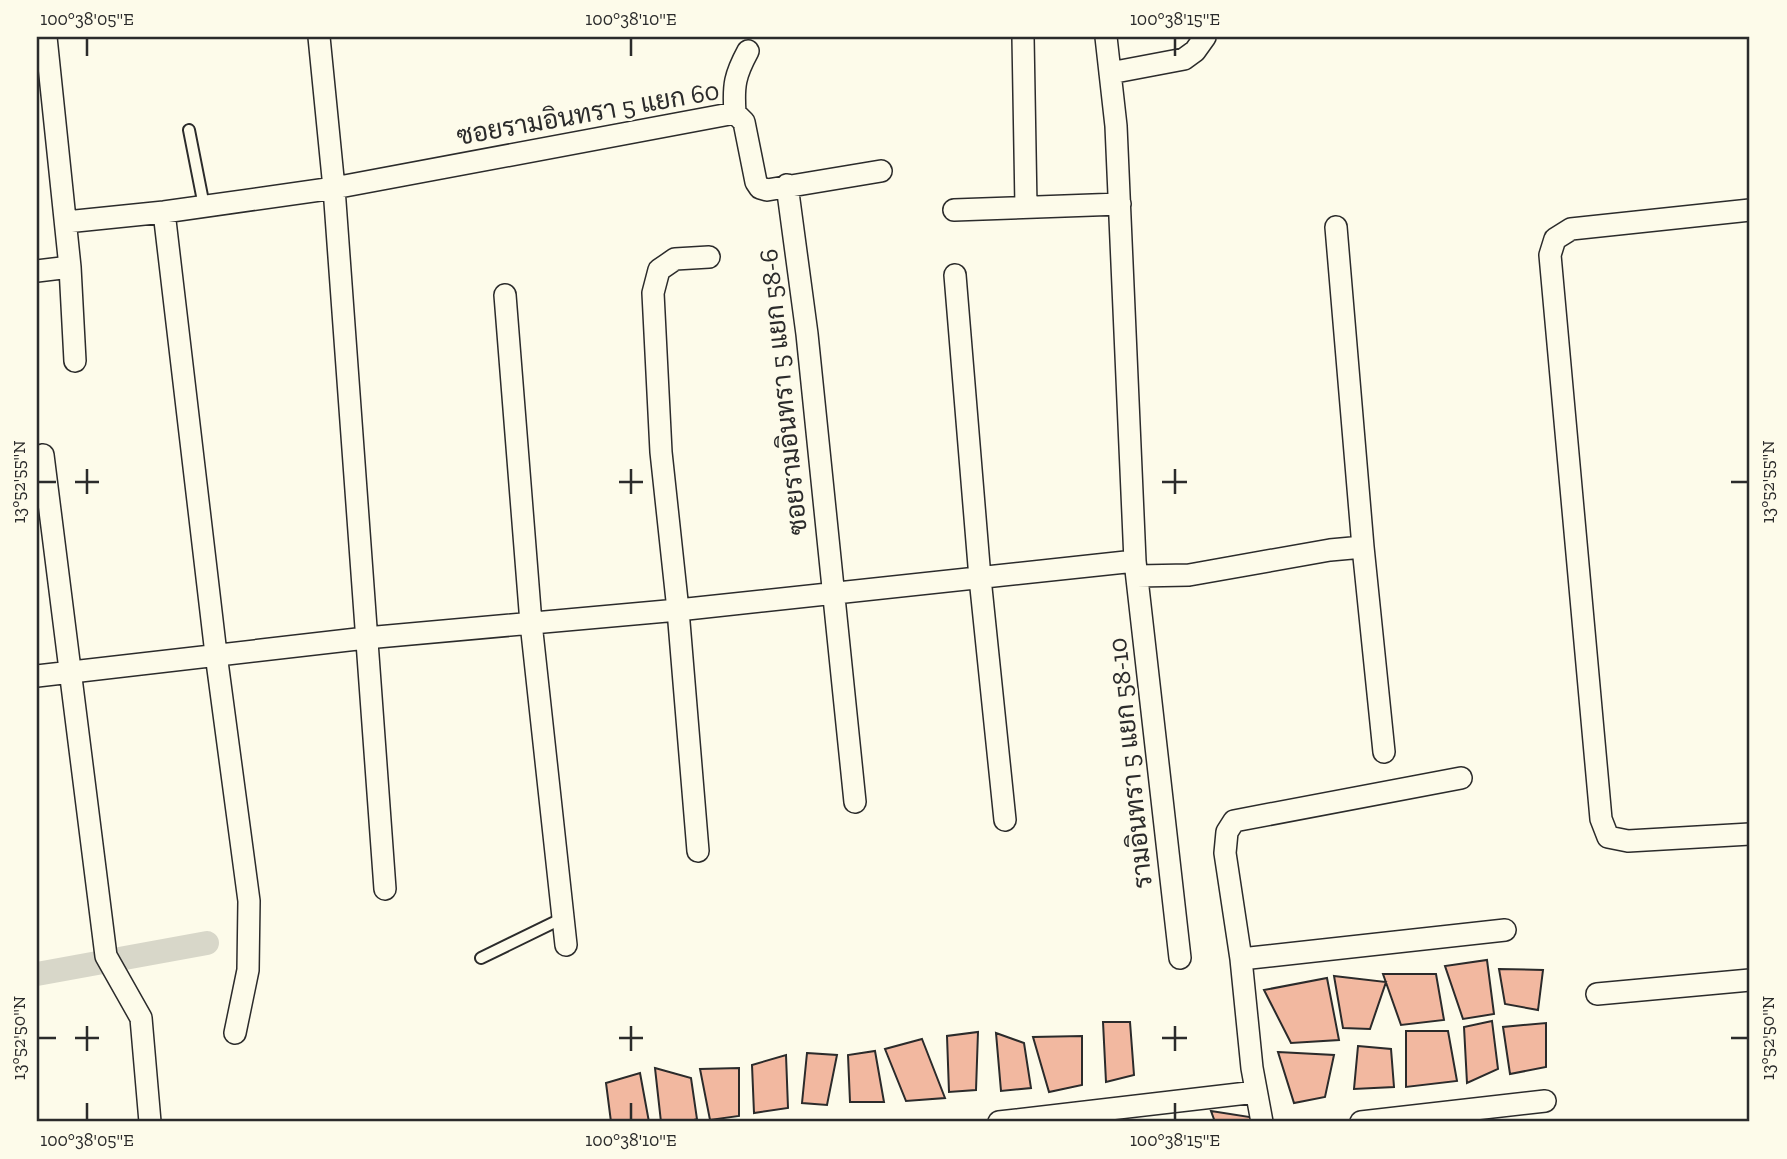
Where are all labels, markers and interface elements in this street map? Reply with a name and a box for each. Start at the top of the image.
text: 100°38'05"E [40,8,134,30]
text: 100°38'10"E [585,8,677,30]
text: 100°38'15"E [1130,8,1220,30]
street label: ซอยรามอินทรา 5 แยก 60 [454,74,722,152]
street label: ซอยรามอินทรา 5 แยก 58-6 [752,247,814,537]
text: 13°52'55"N [8,440,30,524]
text: 13°52'55"N [1757,440,1779,524]
street label: รามอินทรา 5 แยก 58-10 [1101,636,1159,890]
text: 13°52'50"N [8,996,30,1080]
text: 13°52'50"N [1757,996,1779,1080]
text: 100°38'05"E [40,1129,134,1151]
text: 100°38'10"E [585,1129,677,1151]
text: 100°38'15"E [1130,1129,1220,1151]

